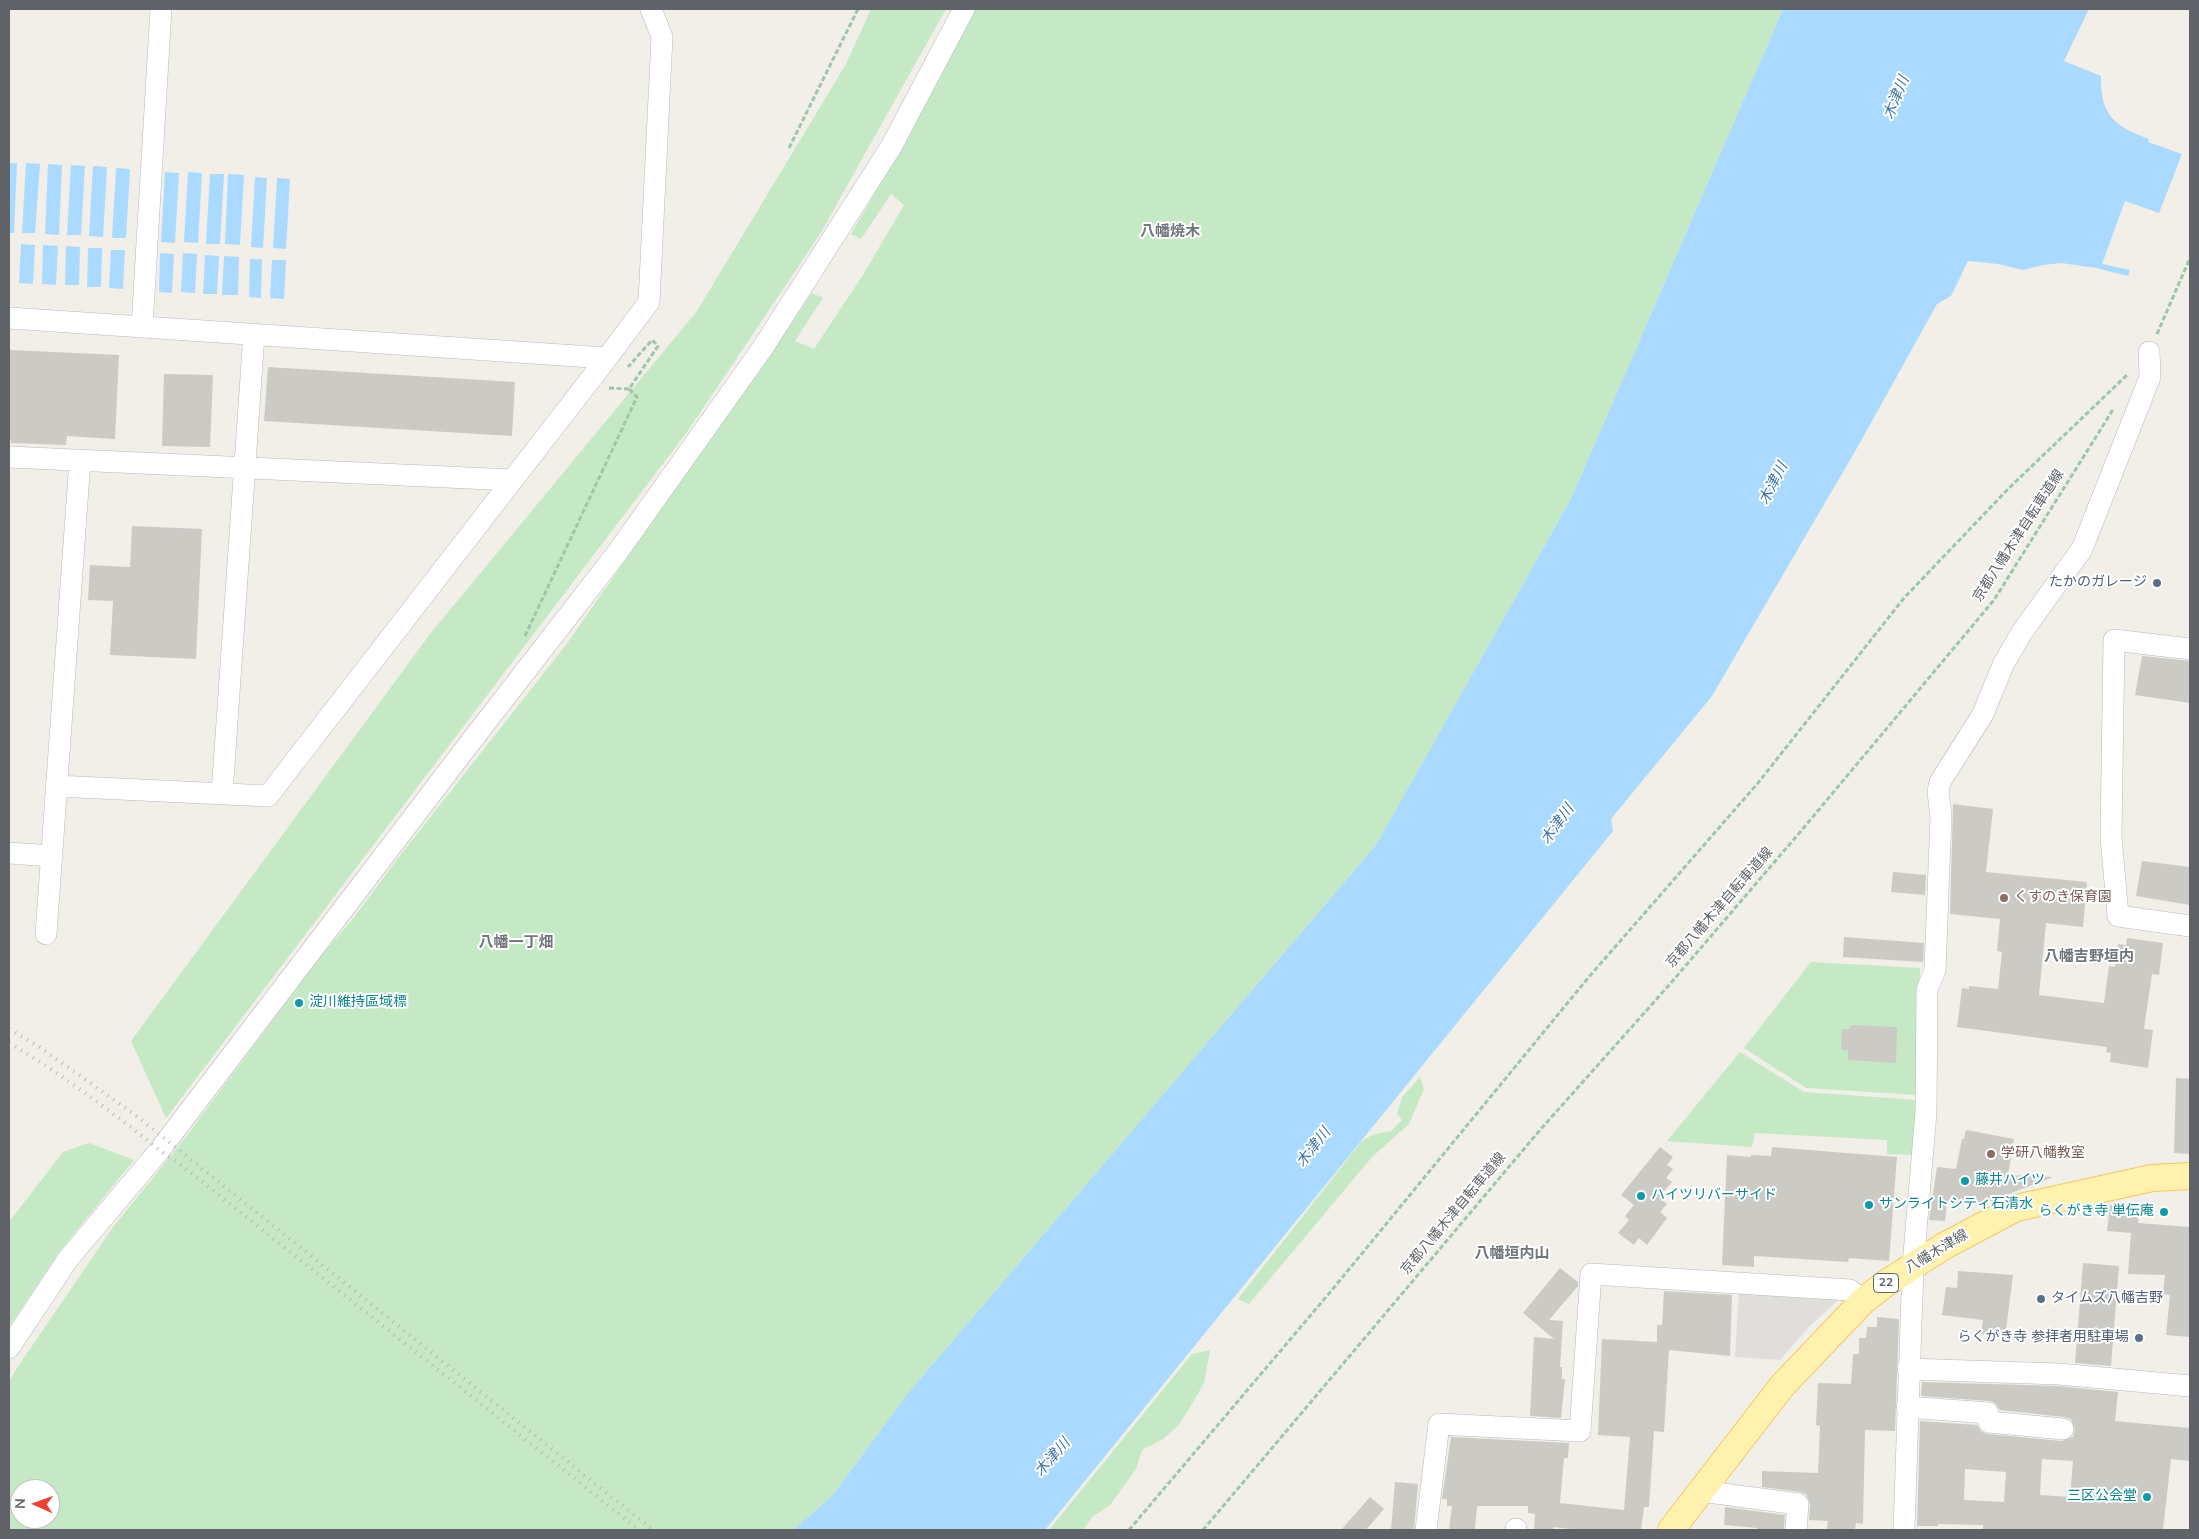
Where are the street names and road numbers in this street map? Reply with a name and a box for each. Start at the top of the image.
street label: 京都八幡木津自転車道線 [1970,467,2068,605]
street label: 京都八幡木津自転車道線 [1663,844,1777,972]
street label: 京都八幡木津自転車道線 [1398,1150,1510,1278]
street label: 八幡木津線 [1903,1227,1971,1277]
road number: 22 [1874,1274,1898,1292]

